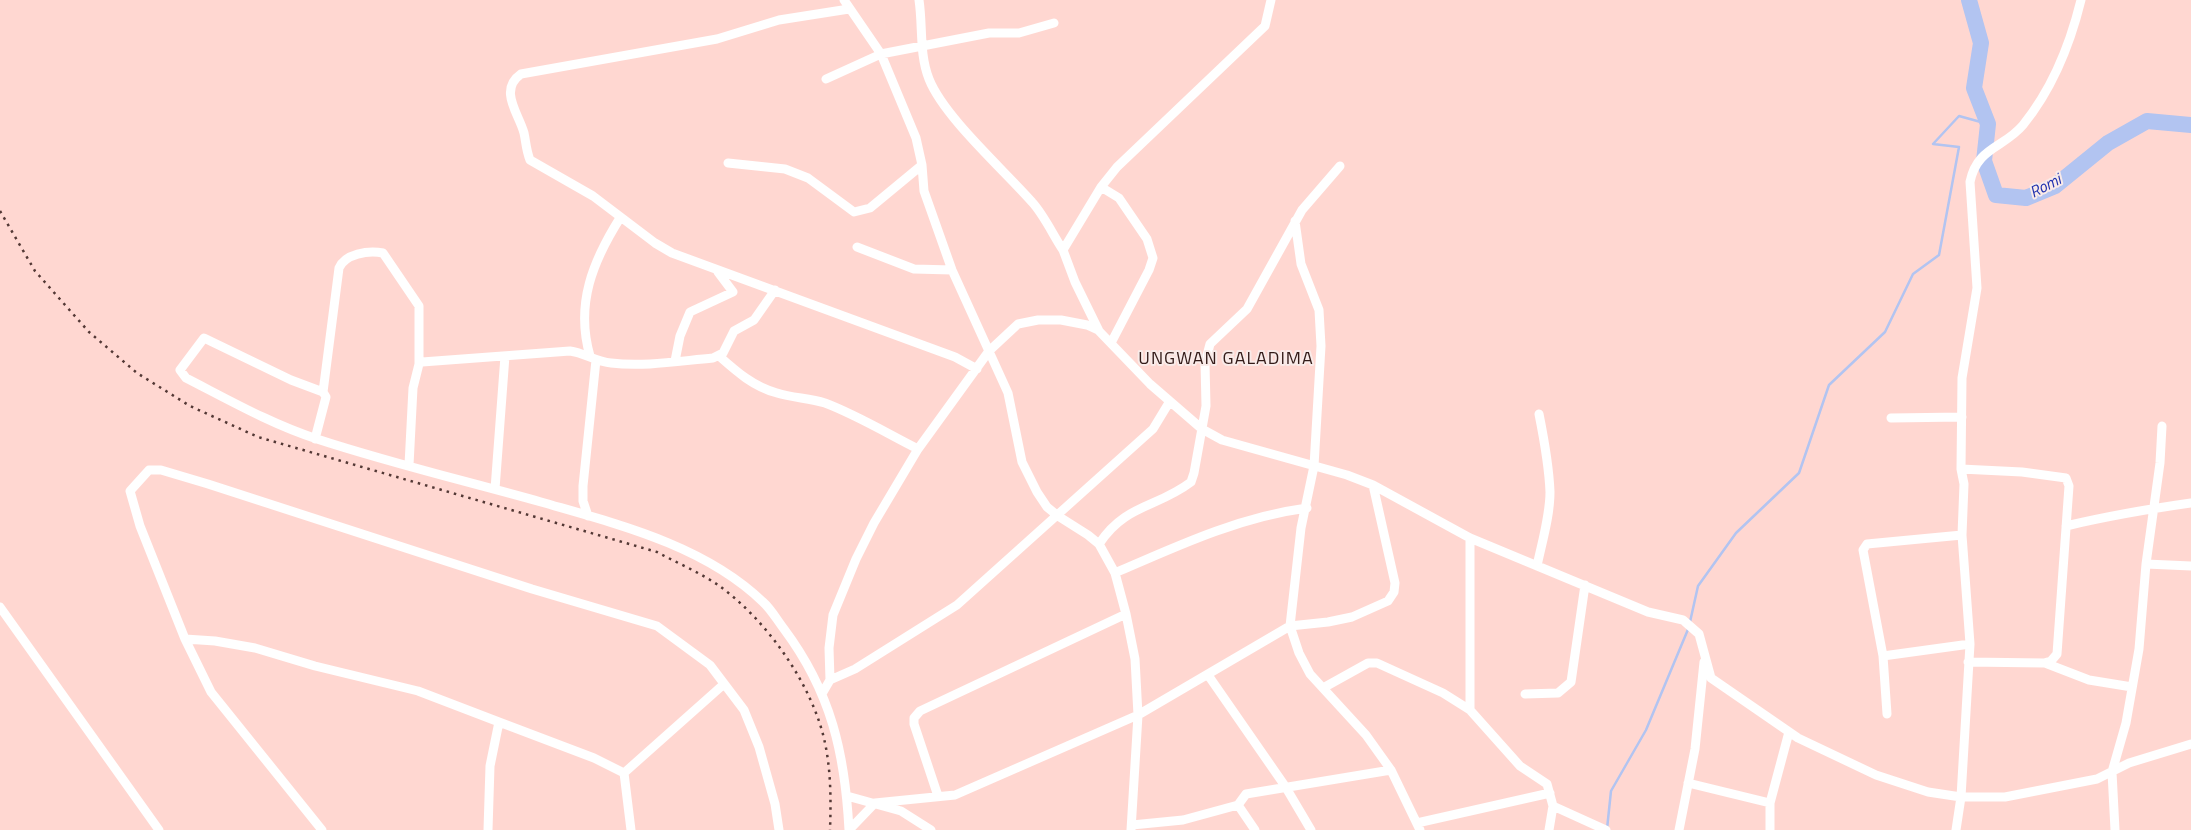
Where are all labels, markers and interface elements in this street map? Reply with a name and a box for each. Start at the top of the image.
water label: Romi [2027,171,2065,203]
district label: UNGWAN GALADIMA [1136,349,1316,371]

